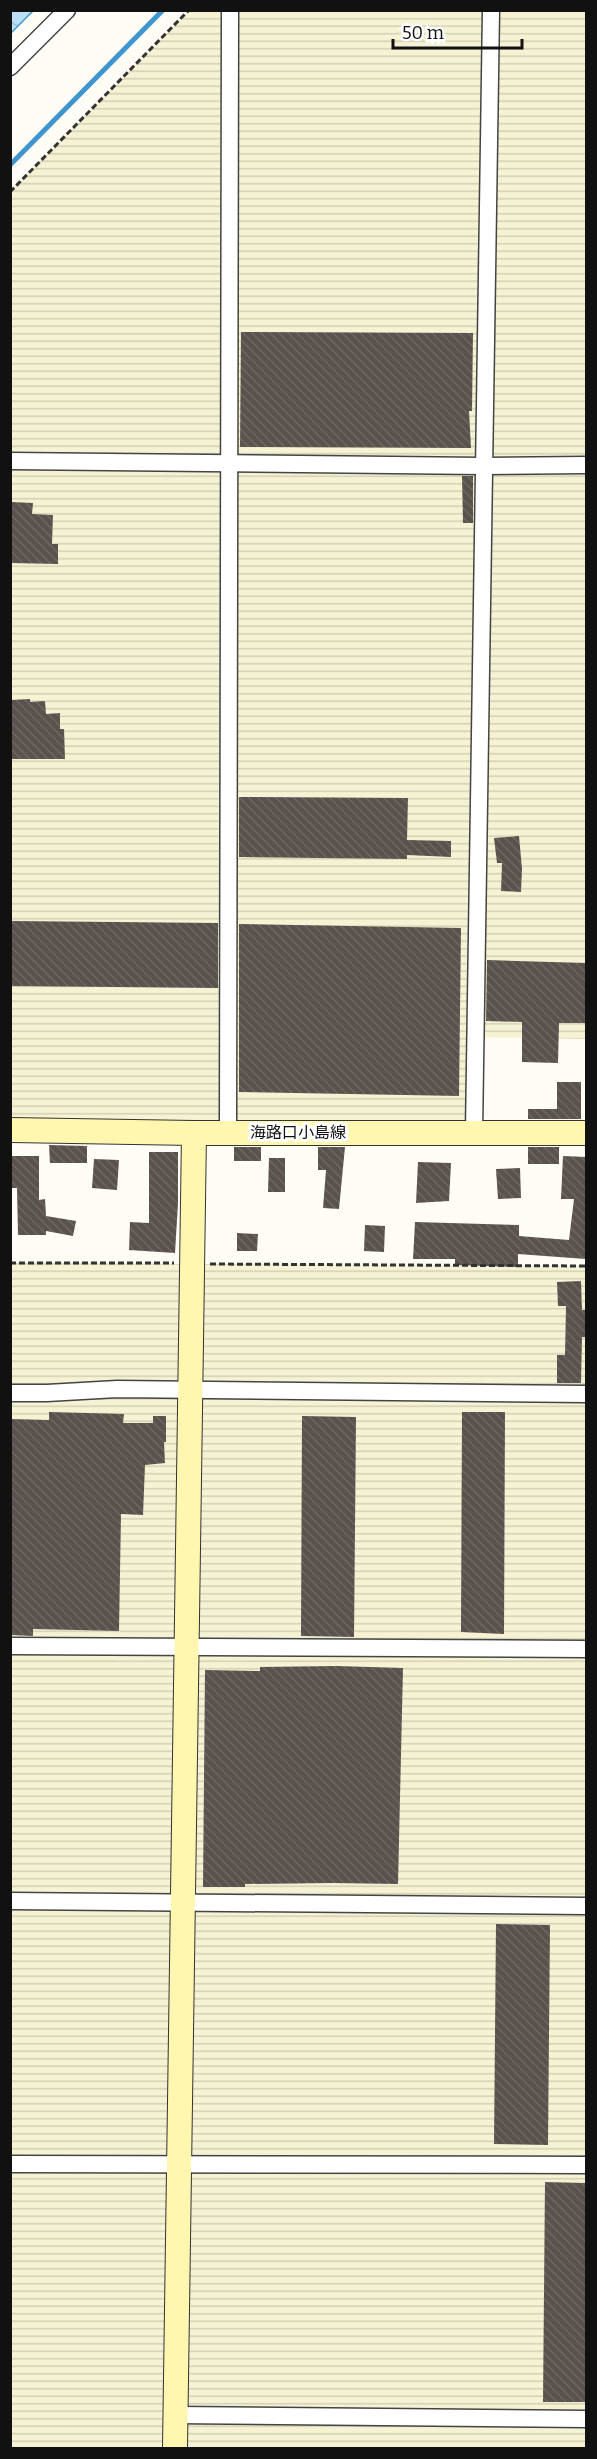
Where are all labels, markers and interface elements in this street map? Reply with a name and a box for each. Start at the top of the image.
scale bar [393,12,522,50]
text: 50 m [402,22,444,44]
street label: 海路口小島線 [250,1123,346,1142]

